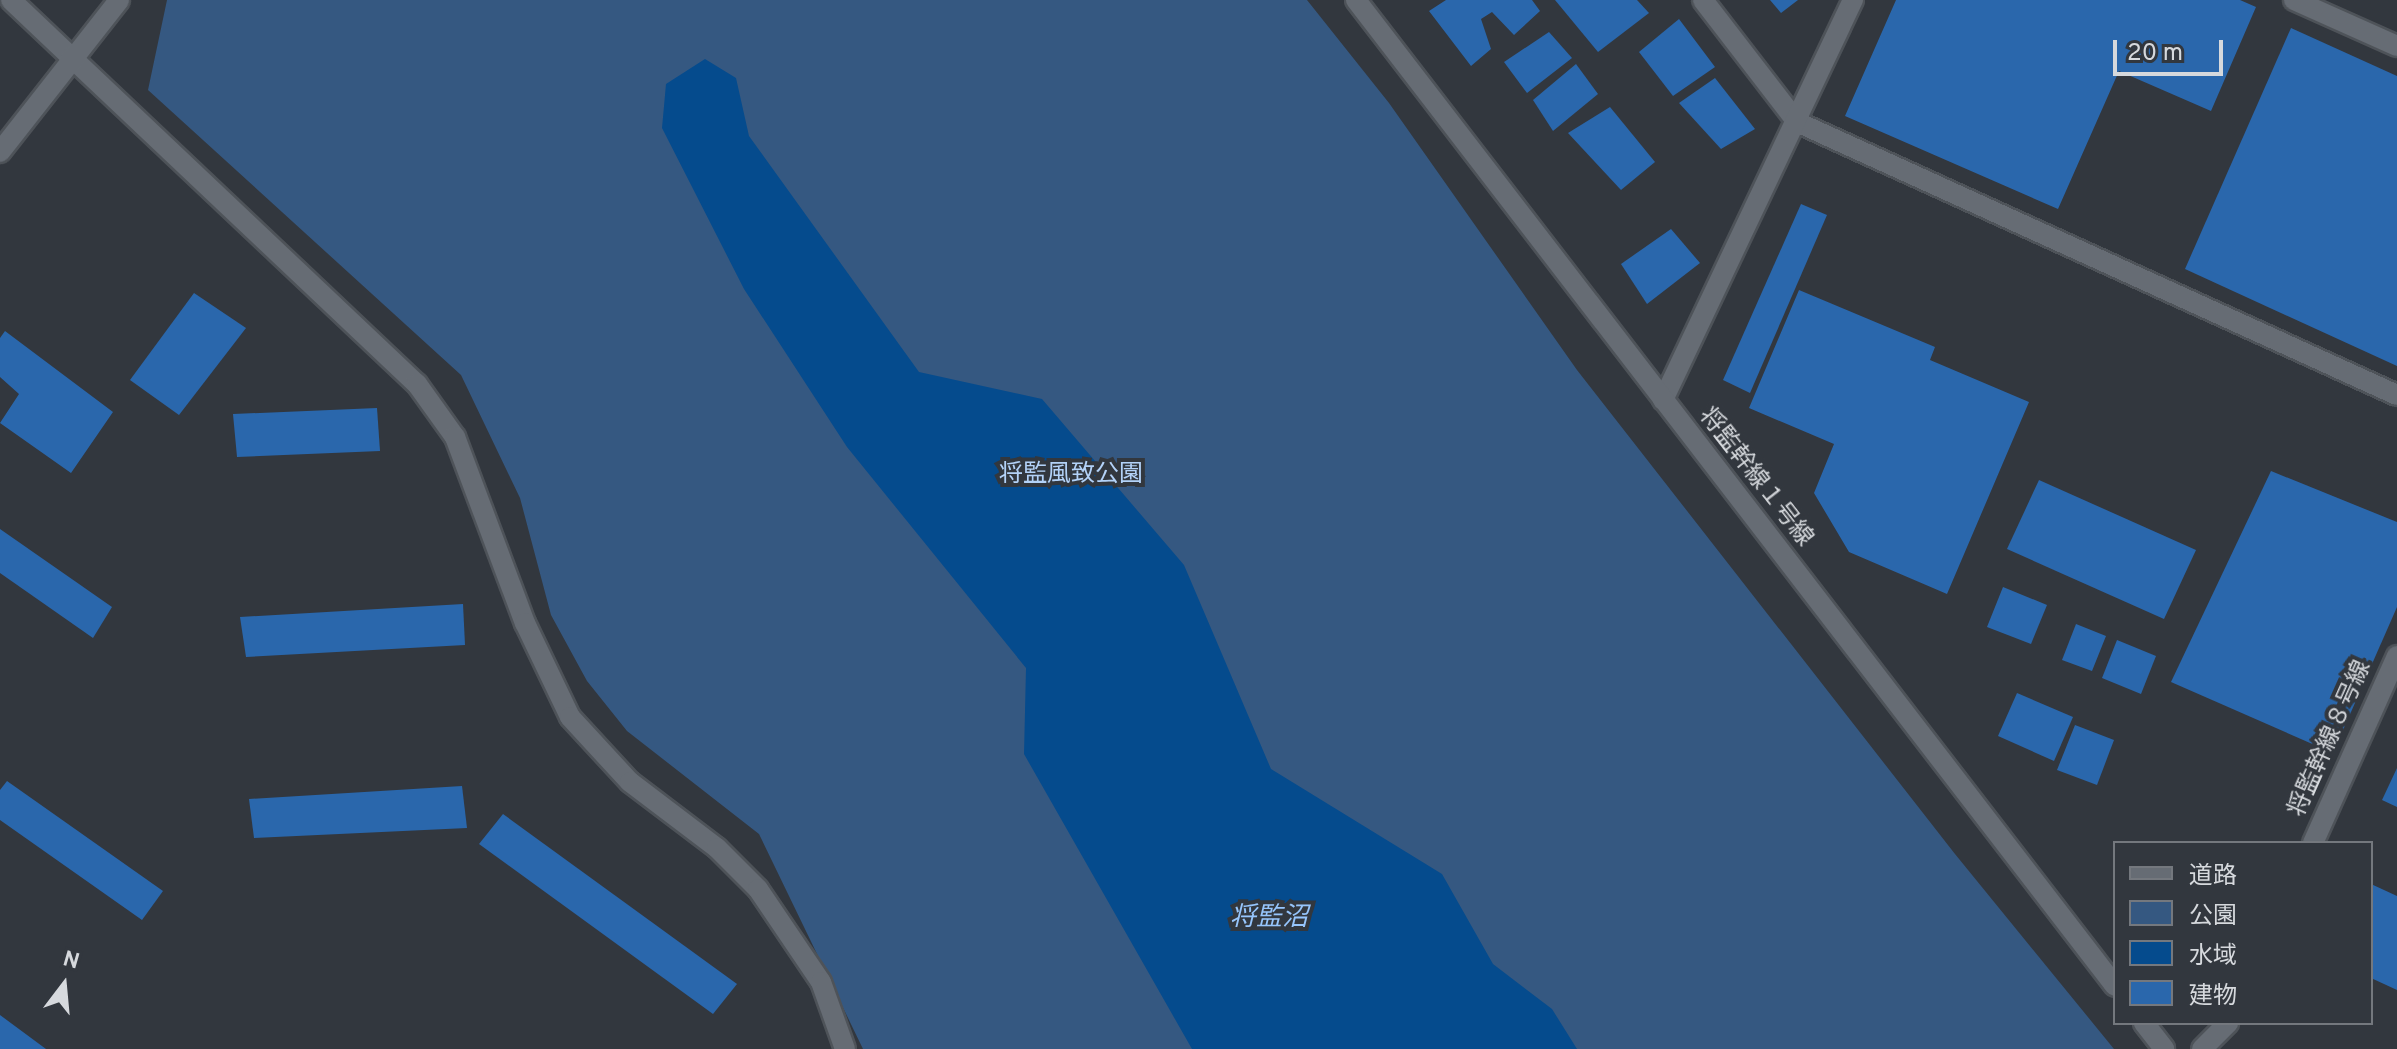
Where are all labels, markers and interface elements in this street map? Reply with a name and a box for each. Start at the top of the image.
scale bar [2117,24,2227,74]
text: 20 m [2127,39,2183,69]
street label: 将監幹線１号線 [1692,403,1818,553]
park label: 将監風致公園 [999,462,1143,490]
street label: 将監幹線８号線 [2284,656,2378,822]
legend [2113,841,2373,1025]
text: 道路 [2189,862,2237,892]
text: 公園 [2189,902,2237,932]
water label: 将監沼 [1230,903,1308,935]
text: 水域 [2189,942,2237,972]
north arrow [24,945,104,1025]
text: N [59,946,82,977]
text: 建物 [2189,982,2237,1012]

